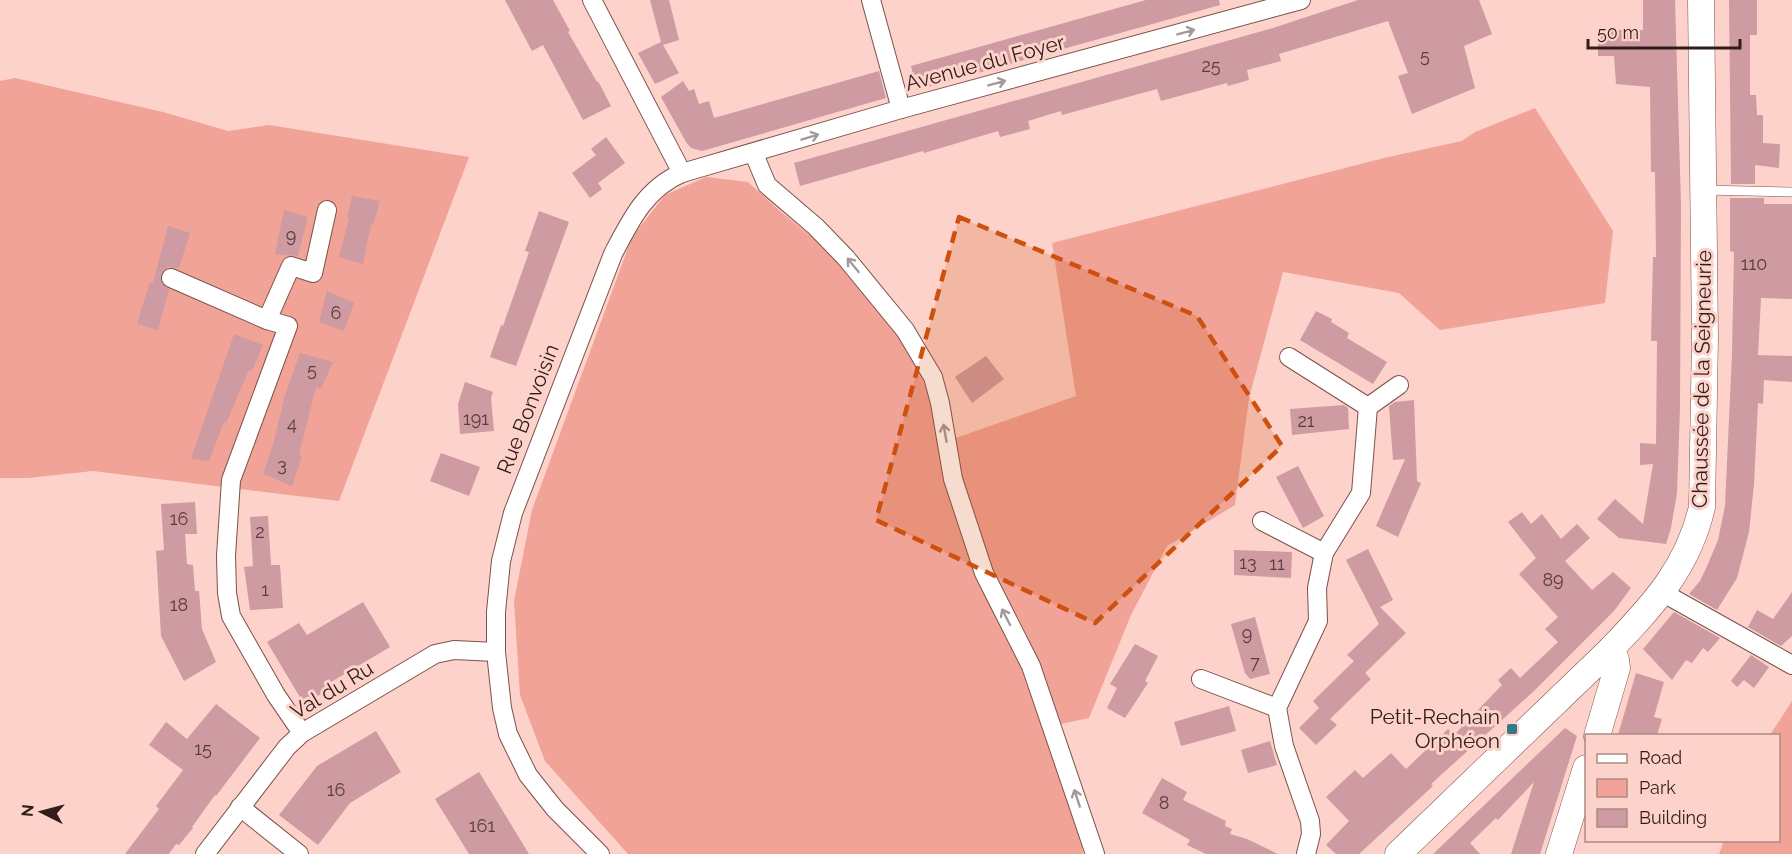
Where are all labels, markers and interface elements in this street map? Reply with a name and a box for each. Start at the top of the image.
scale bar [1588,12,1740,50]
text: 50 m [1597,22,1639,43]
one-way arrow [1176,25,1195,37]
street label: Avenue du Foyer [902,29,1068,96]
house number: 5 [1420,45,1430,66]
house number: 25 [1201,55,1221,76]
one-way arrow [988,77,1007,88]
one-way arrow [800,131,819,142]
house number: 9 [286,225,296,246]
street label: Chaussée de la Seigneurie [1687,250,1716,508]
house number: 110 [1741,253,1767,274]
one-way arrow [846,258,859,274]
house number: 6 [331,302,342,323]
street label: Rue Bonvoisin [491,340,564,477]
house number: 5 [307,359,317,380]
house number: 191 [463,408,489,429]
house number: 21 [1297,410,1315,431]
house number: 4 [287,413,297,434]
one-way arrow [939,423,950,443]
house number: 3 [277,454,287,475]
house number: 16 [170,508,188,529]
house number: 2 [255,521,265,542]
house number: 13 [1239,552,1257,573]
house number: 11 [1269,553,1285,574]
house number: 89 [1542,569,1564,590]
house number: 1 [261,579,269,600]
house number: 18 [170,594,188,615]
one-way arrow [1000,609,1012,626]
house number: 9 [1242,623,1252,644]
house number: 7 [1250,652,1260,673]
street label: Val du Ru [286,655,378,724]
place label: Petit-Rechain Orphéon [1370,704,1500,753]
marker: Petit-Rechain Orphéon [1505,722,1519,736]
legend [1585,734,1780,842]
house number: 15 [194,738,212,759]
text: Road [1639,747,1682,768]
text: Park [1639,777,1676,798]
house number: 16 [327,779,345,800]
north arrow [12,782,72,842]
one-way arrow [1070,789,1081,808]
house number: 8 [1159,792,1169,813]
text: N [17,803,38,818]
text: Building [1639,807,1707,828]
house number: 161 [469,815,495,836]

